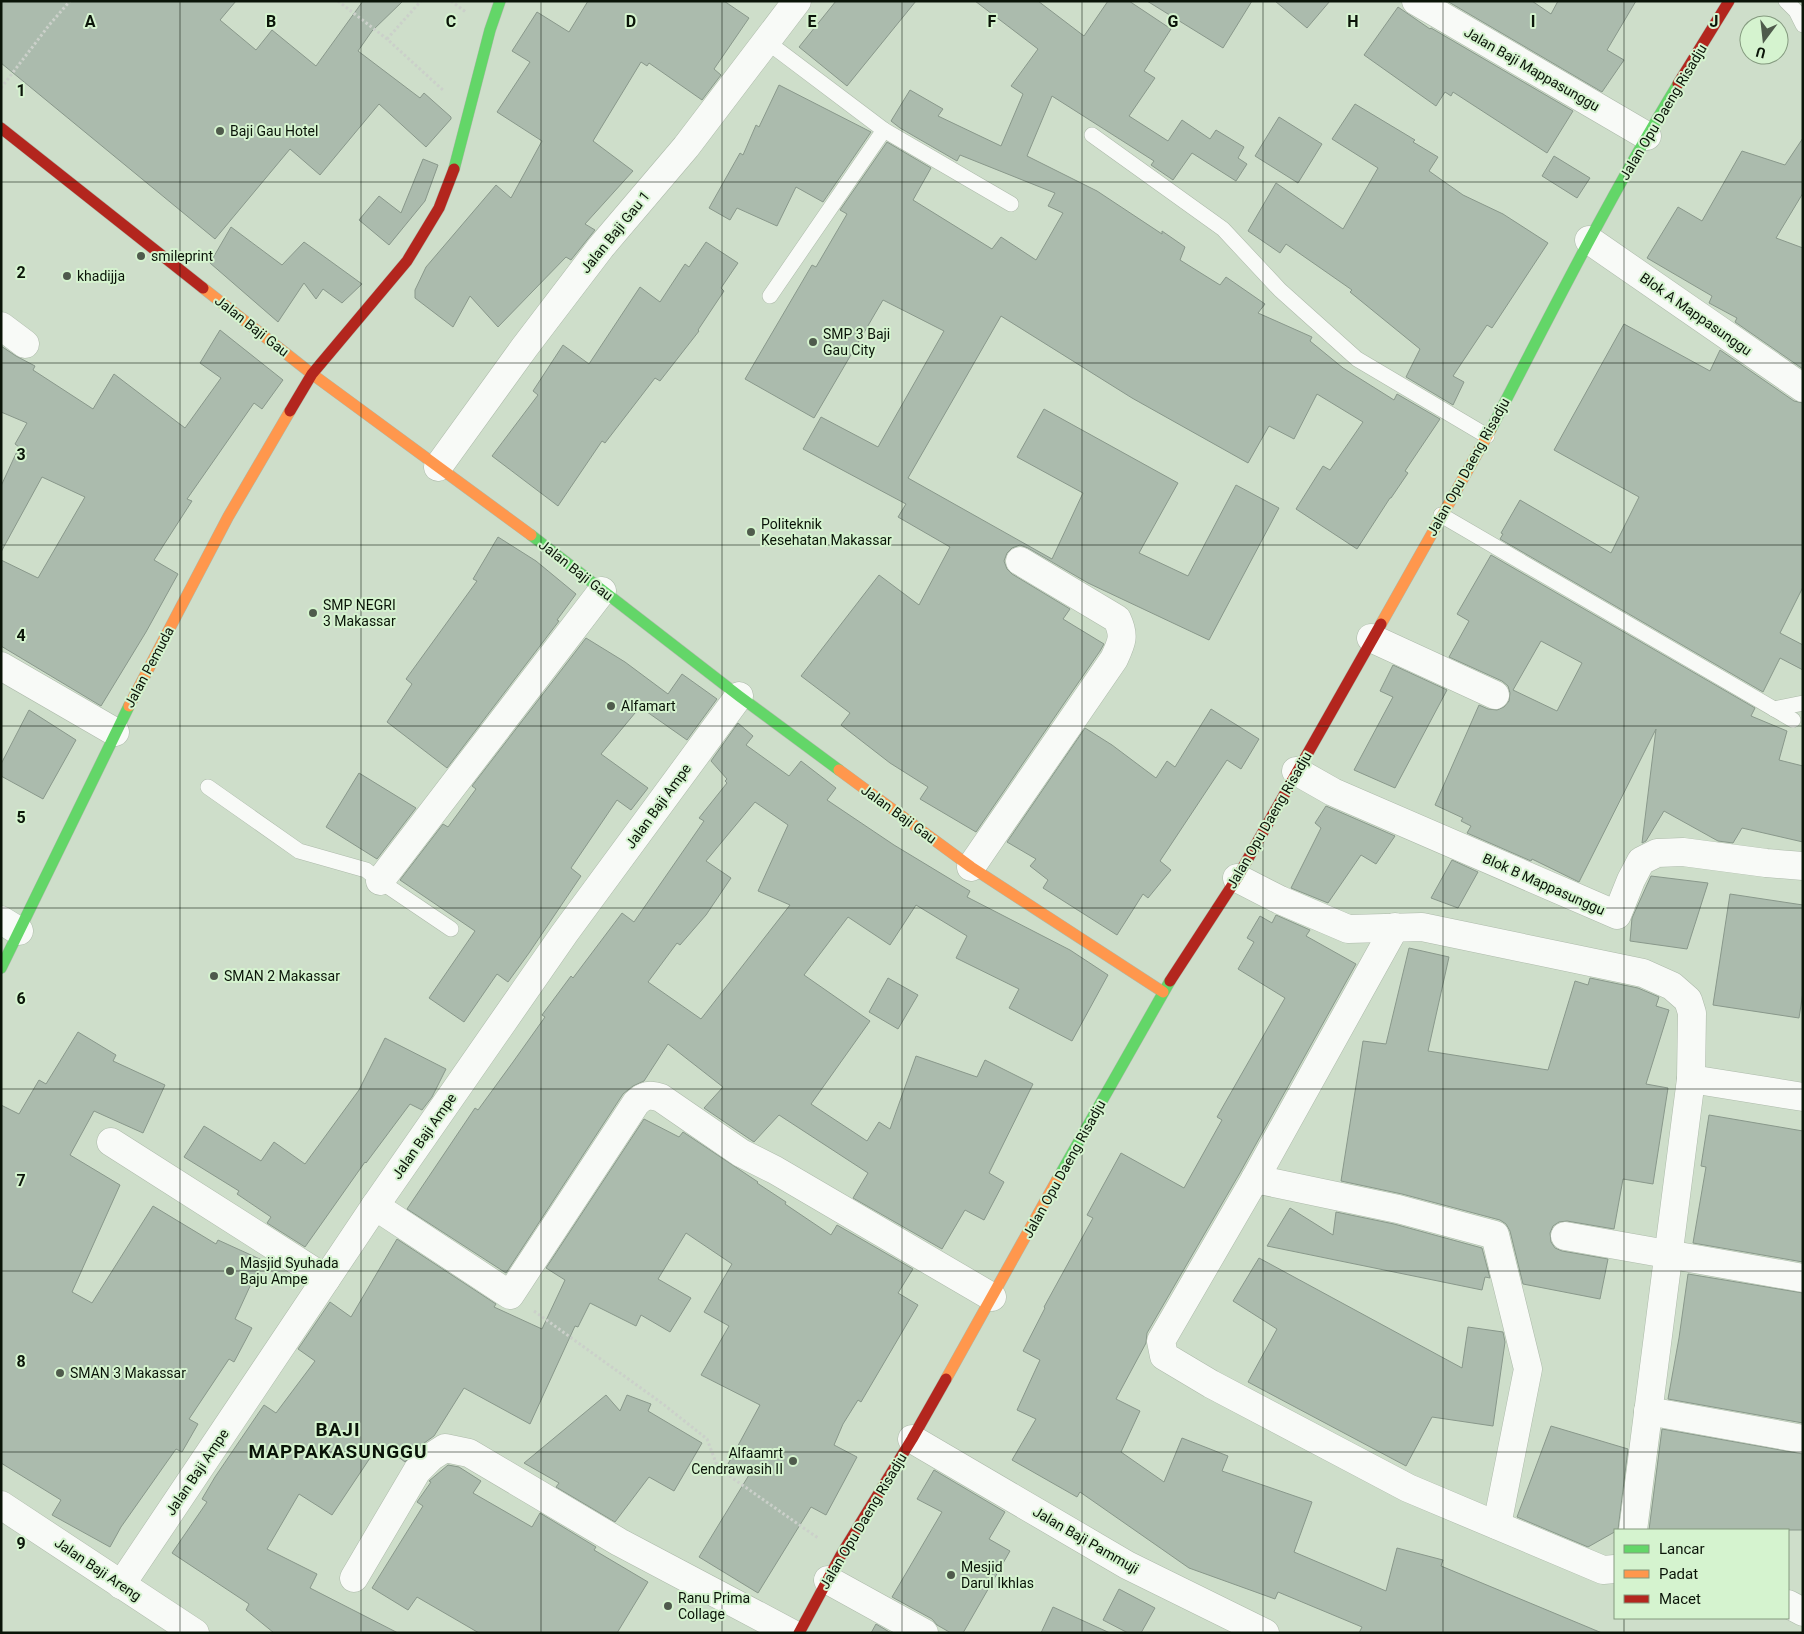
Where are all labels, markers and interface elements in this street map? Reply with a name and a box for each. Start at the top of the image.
text: A [85,12,96,31]
text: B [266,12,276,31]
text: C [446,12,456,31]
text: D [626,12,636,31]
text: E [808,12,817,31]
text: F [988,12,997,31]
text: G [1168,12,1179,31]
text: H [1347,12,1359,31]
text: I [1531,12,1535,31]
text: J [1710,12,1718,31]
north arrow [1739,15,1789,65]
street label: Jalan Baji Mappasunggu [1462,24,1602,114]
street label: Jalan Opu Daeng Risadju [1616,41,1710,183]
text: U [1754,44,1767,61]
text: 1 [16,81,26,100]
place label: Baji Gau Hotel [230,123,318,139]
marker: Baji Gau Hotel [214,125,226,137]
street label: Jalan Baji Gau 1 [577,188,653,276]
place label: smileprint [151,248,213,264]
marker: smileprint [135,250,147,262]
text: 2 [16,263,26,282]
place label: khadijja [77,268,125,284]
street label: Blok A Mappasunggu [1637,269,1755,359]
marker: khadijja [61,270,73,282]
street label: Jalan Baji Gau [212,292,292,360]
place label: SMP 3 Baji Gau City [823,326,890,358]
marker: SMP 3 Baji Gau City [807,336,819,348]
street label: Jalan Opu Daeng Risadju [1423,395,1513,539]
text: 3 [16,445,26,464]
place label: Politeknik Kesehatan Makassar [761,516,892,548]
marker: Politeknik Kesehatan Makassar [745,526,757,538]
street label: Jalan Baji Gau [536,536,616,604]
place label: SMP NEGRI 3 Makassar [323,597,396,629]
marker: SMP NEGRI 3 Makassar [307,607,319,619]
street label: Jalan Pemuda [121,624,177,710]
text: 4 [16,626,26,645]
place label: Alfamart [621,698,676,714]
marker: Alfamart [605,700,617,712]
street label: Jalan Opu Daeng Risadju [1223,749,1315,891]
street label: Jalan Baji Ampe [622,761,694,851]
street label: Jalan Baji Gau [858,781,940,847]
text: 5 [16,808,26,827]
street label: Blok B Mappasunggu [1480,850,1608,918]
place label: SMAN 2 Makassar [224,968,340,984]
marker: SMAN 2 Makassar [208,970,220,982]
text: 6 [16,989,26,1008]
street label: Jalan Baji Ampe [389,1090,459,1182]
street label: Jalan Opu Daeng Risadju [1019,1097,1109,1241]
text: 7 [16,1171,26,1190]
place label: Masjid Syuhada Baju Ampe [240,1255,339,1287]
marker: Masjid Syuhada Baju Ampe [224,1265,236,1277]
text: 8 [16,1352,26,1371]
place label: SMAN 3 Makassar [70,1365,186,1381]
marker: SMAN 3 Makassar [54,1367,66,1379]
district label: BAJI MAPPAKASUNGGU [248,1418,428,1463]
street label: Jalan Baji Ampe [162,1426,232,1518]
place label: Alfaamrt Cendrawasih II [691,1445,783,1477]
street label: Jalan Opu Daeng Risadju [816,1450,910,1592]
marker: Alfaamrt Cendrawasih II [787,1455,799,1467]
street label: Jalan Baji Pammuji [1030,1503,1142,1577]
legend [1614,1529,1789,1619]
text: 9 [16,1534,26,1553]
street label: Jalan Baji Areng [52,1534,144,1604]
text: Lancar [1659,1540,1705,1558]
place label: Mesjid Darul Ikhlas [961,1559,1034,1591]
text: Padat [1659,1565,1698,1583]
marker: Mesjid Darul Ikhlas [945,1569,957,1581]
place label: Ranu Prima Collage [678,1590,750,1622]
text: Macet [1659,1590,1701,1608]
marker: Ranu Prima Collage [662,1600,674,1612]

